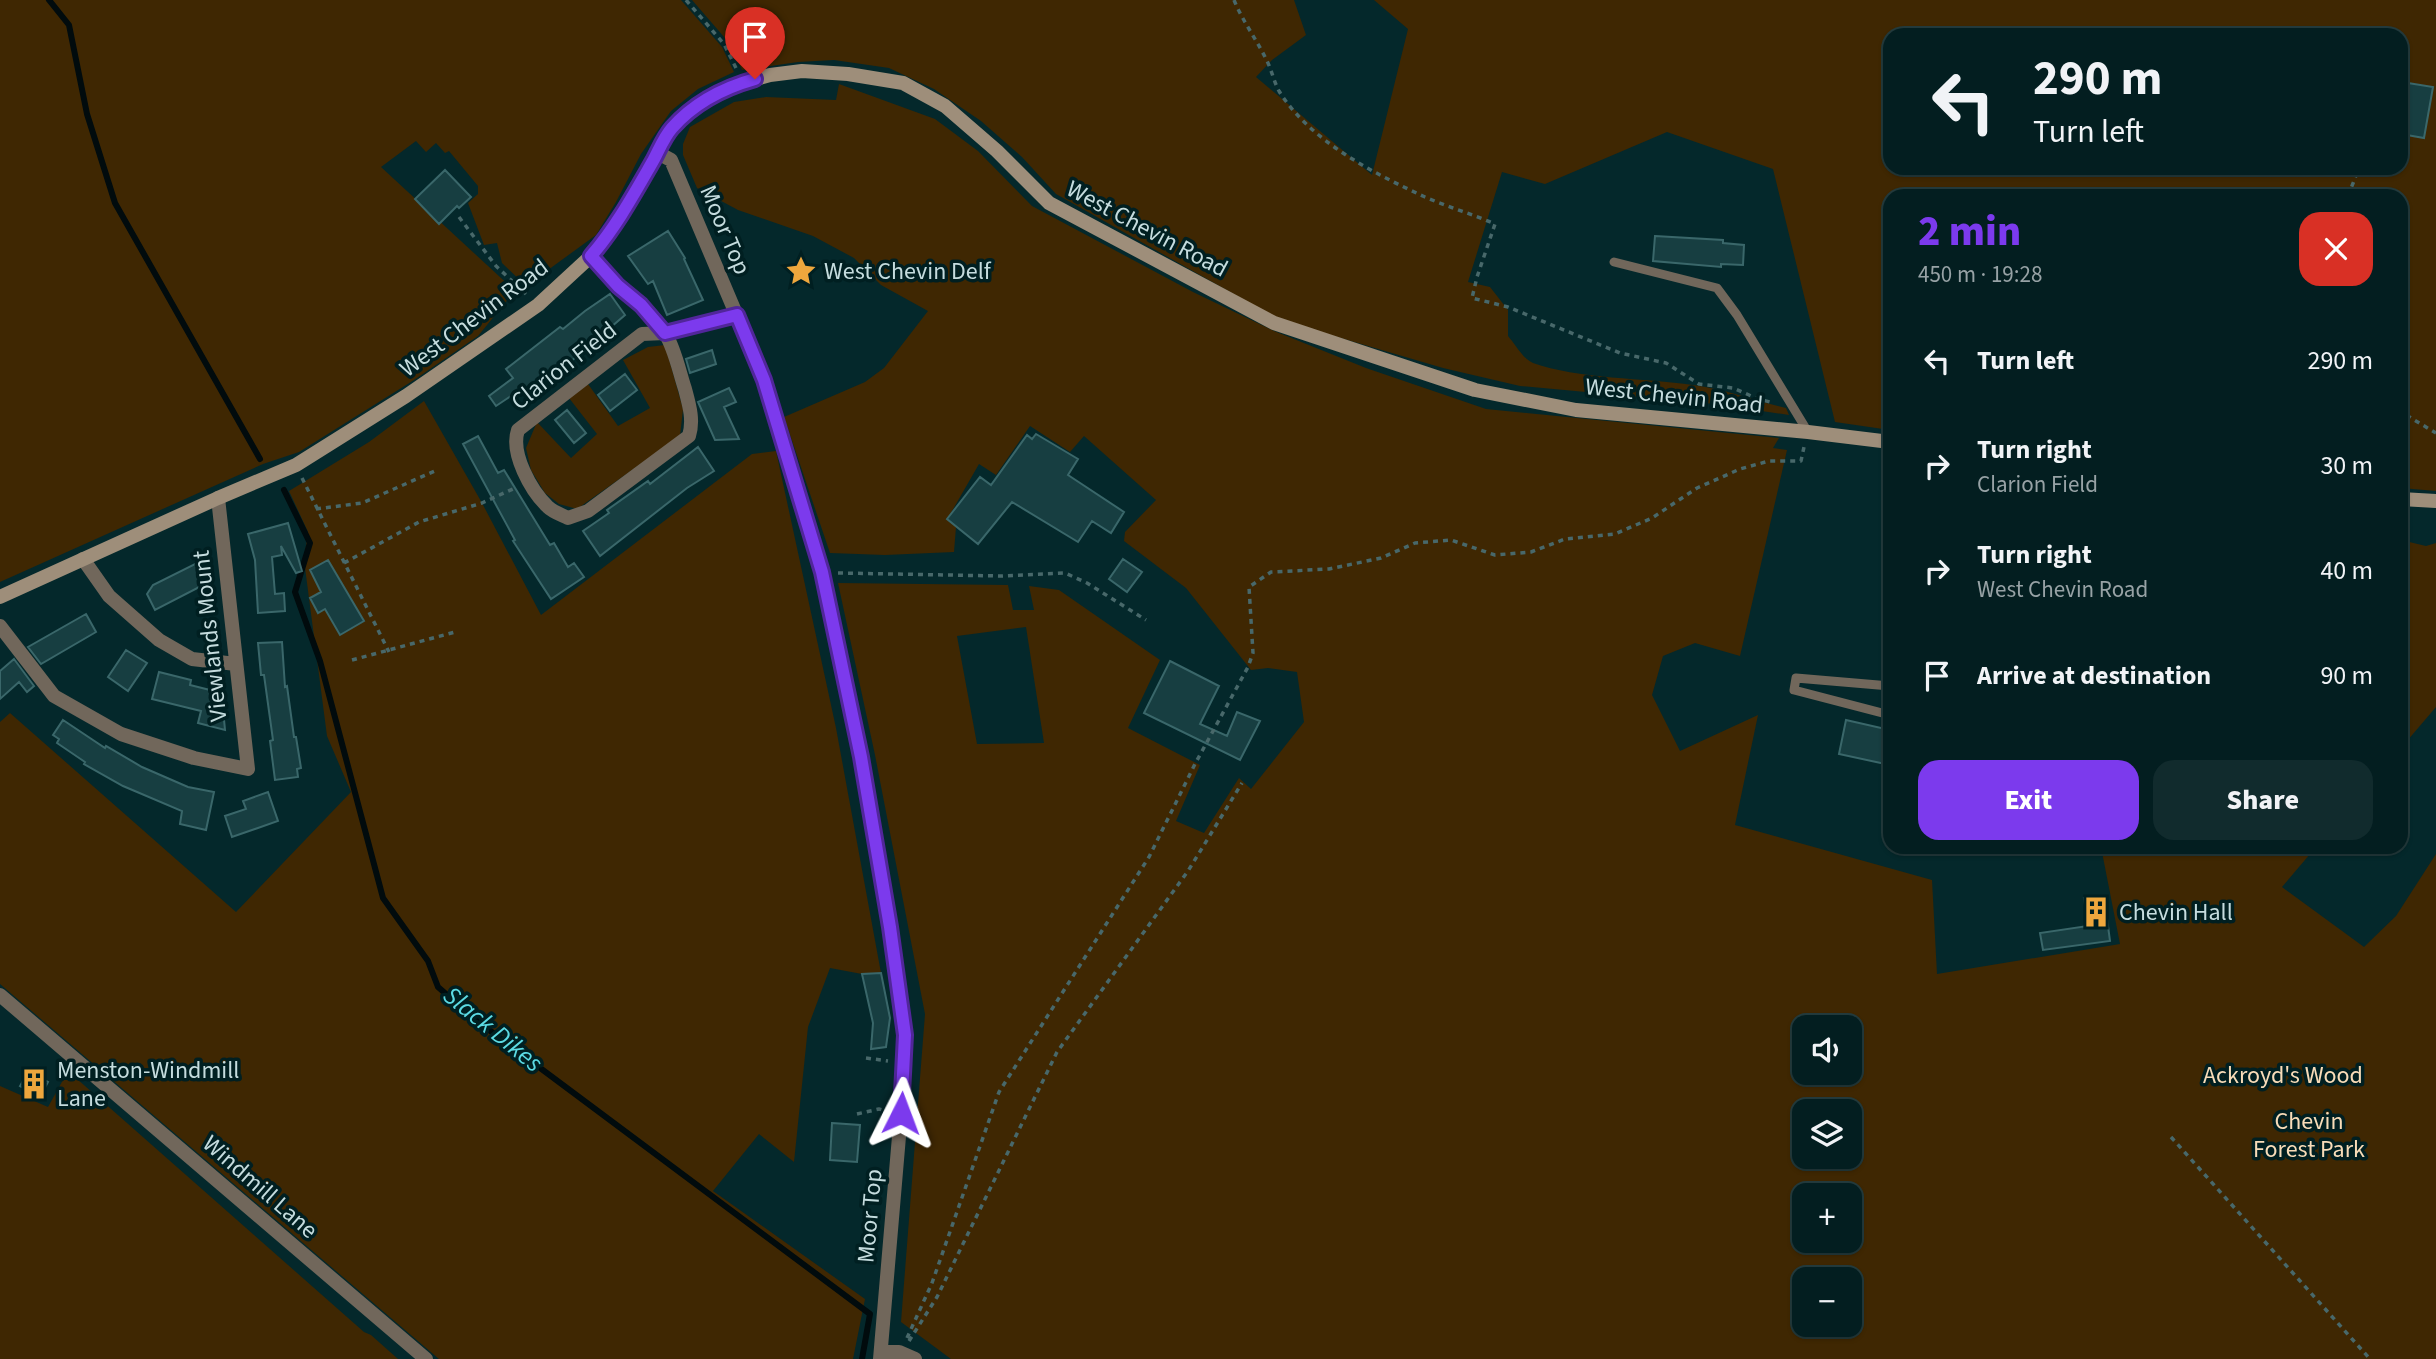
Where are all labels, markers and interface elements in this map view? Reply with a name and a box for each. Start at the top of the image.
pin [725,7,785,79]
icon: arrive [736,18,774,56]
text: 290 m [2033,44,2162,114]
icon: left [1918,56,2009,147]
text: Turn left [2033,109,2144,155]
street label: West Chevin Road [1060,172,1234,286]
street label: Moor Top [690,180,760,280]
text: 2 min [1918,202,2021,262]
button: close [2299,212,2373,286]
street label: West Chevin Road [392,250,556,386]
place icon: West Chevin Delf [784,254,818,288]
place label: West Chevin Delf [824,254,992,289]
text: 450 m · 19:28 [1918,258,2042,291]
street label: Clarion Field [504,313,624,419]
icon: left [1918,342,1956,380]
text: Turn left [1977,342,2074,379]
text: 290 m [2307,342,2373,379]
street label: West Chevin Road [1583,369,1765,423]
text: Turn right [1977,431,2092,468]
icon: right [1918,447,1956,485]
text: 30 m [2320,447,2373,484]
text: Clarion Field [1977,468,2098,501]
text: Turn right [1977,536,2092,573]
street label: Viewlands Mount [184,549,236,723]
icon: right [1918,552,1956,590]
text: 40 m [2320,552,2373,589]
text: West Chevin Road [1977,573,2148,606]
icon: arrive [1918,657,1956,695]
text: Arrive at destination [1977,657,2211,694]
text: 90 m [2320,657,2373,694]
button: Exit [1918,760,2139,840]
button: Share [2153,760,2373,840]
building icon: Chevin Hall [2079,895,2113,929]
place label: Chevin Hall [2119,895,2233,930]
water label: Slack Dikes [435,977,551,1081]
map controls [1792,1015,1862,1337]
button: sound [1792,1015,1862,1085]
place label: Menston-Windmill Lane [57,1053,239,1116]
park label: Ackroyd's Wood [2203,1058,2363,1093]
building icon: Menston-Windmill Lane [17,1067,51,1101]
position arrow [864,1076,938,1150]
button: layers [1792,1099,1862,1169]
park label: Chevin Forest Park [2253,1104,2365,1167]
street label: Windmill Lane [195,1127,325,1247]
street label: Moor Top [848,1168,892,1264]
button: + [1792,1183,1862,1253]
button: − [1792,1267,1862,1337]

